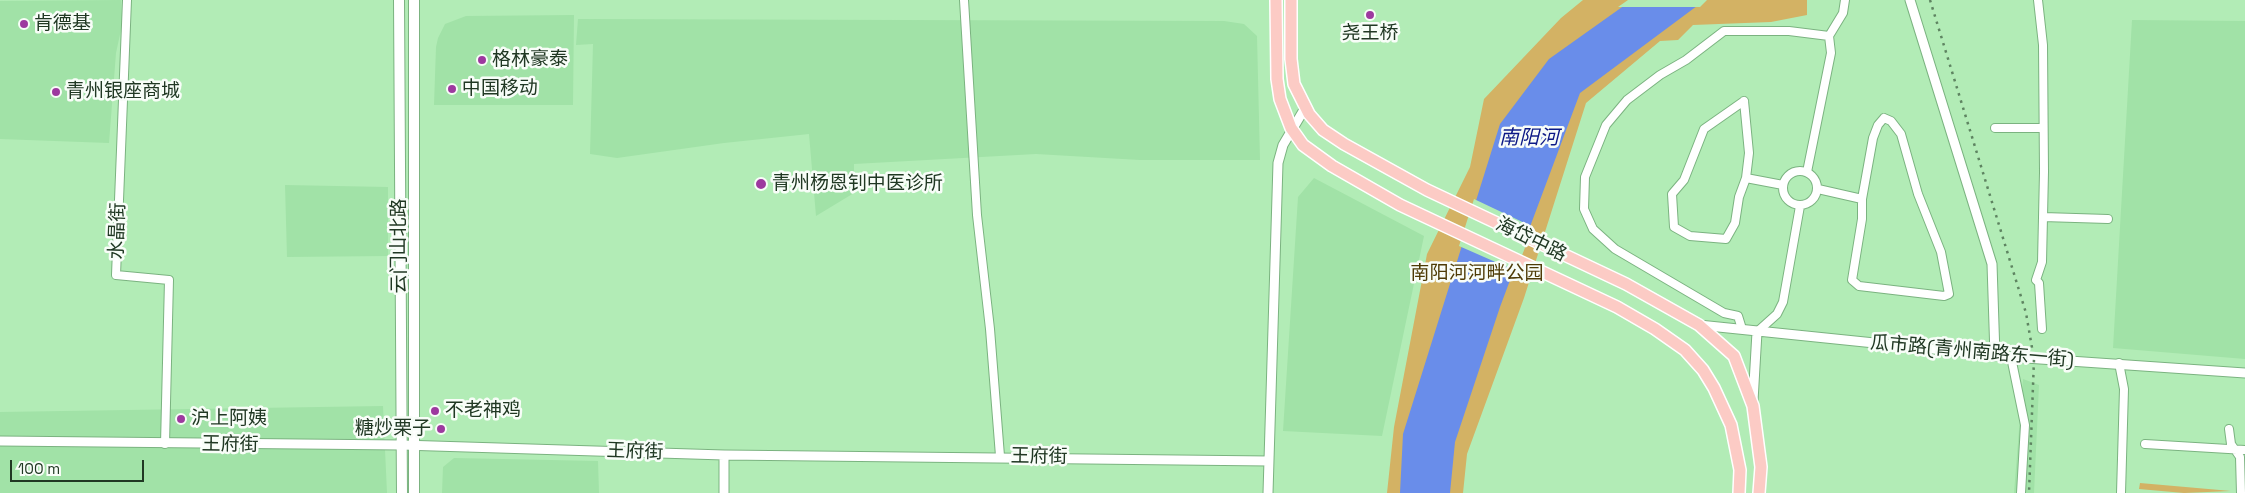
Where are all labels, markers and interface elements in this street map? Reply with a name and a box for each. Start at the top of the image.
marker: 尧王桥 [1364,9,1376,21]
place label: 肯德基 [34,13,91,35]
marker: 肯德基 [18,18,30,30]
place label: 尧王桥 [1342,23,1398,45]
place label: 格林豪泰 [492,49,568,71]
marker: 格林豪泰 [476,54,488,66]
place label: 中国移动 [462,78,538,100]
place label: 青州银座商城 [66,81,180,103]
marker: 中国移动 [446,83,458,95]
marker: 青州银座商城 [50,86,62,98]
water label: 南阳河 [1499,127,1559,151]
place label: 青州杨恩钊中医诊所 [772,173,943,195]
marker: 青州杨恩钊中医诊所 [754,177,768,191]
street label: 云门山北路 [389,199,411,293]
street label: 水晶街 [106,202,130,260]
street label: 海岱中路 [1492,213,1570,267]
park label: 南阳河河畔公园 [1411,263,1543,285]
street label: 瓜市路(青州南路东一街) [1869,332,2075,372]
place label: 不老神鸡 [445,400,521,422]
marker: 不老神鸡 [429,405,441,417]
place label: 沪上阿姨 [191,408,267,430]
marker: 沪上阿姨 [175,413,187,425]
place label: 糖炒栗子 [355,418,431,440]
marker: 糖炒栗子 [435,423,447,435]
street label: 王府街 [201,433,259,457]
street label: 王府街 [606,440,664,464]
street label: 王府街 [1010,445,1068,469]
scale bar [12,450,146,482]
text: 100 m [18,459,60,478]

